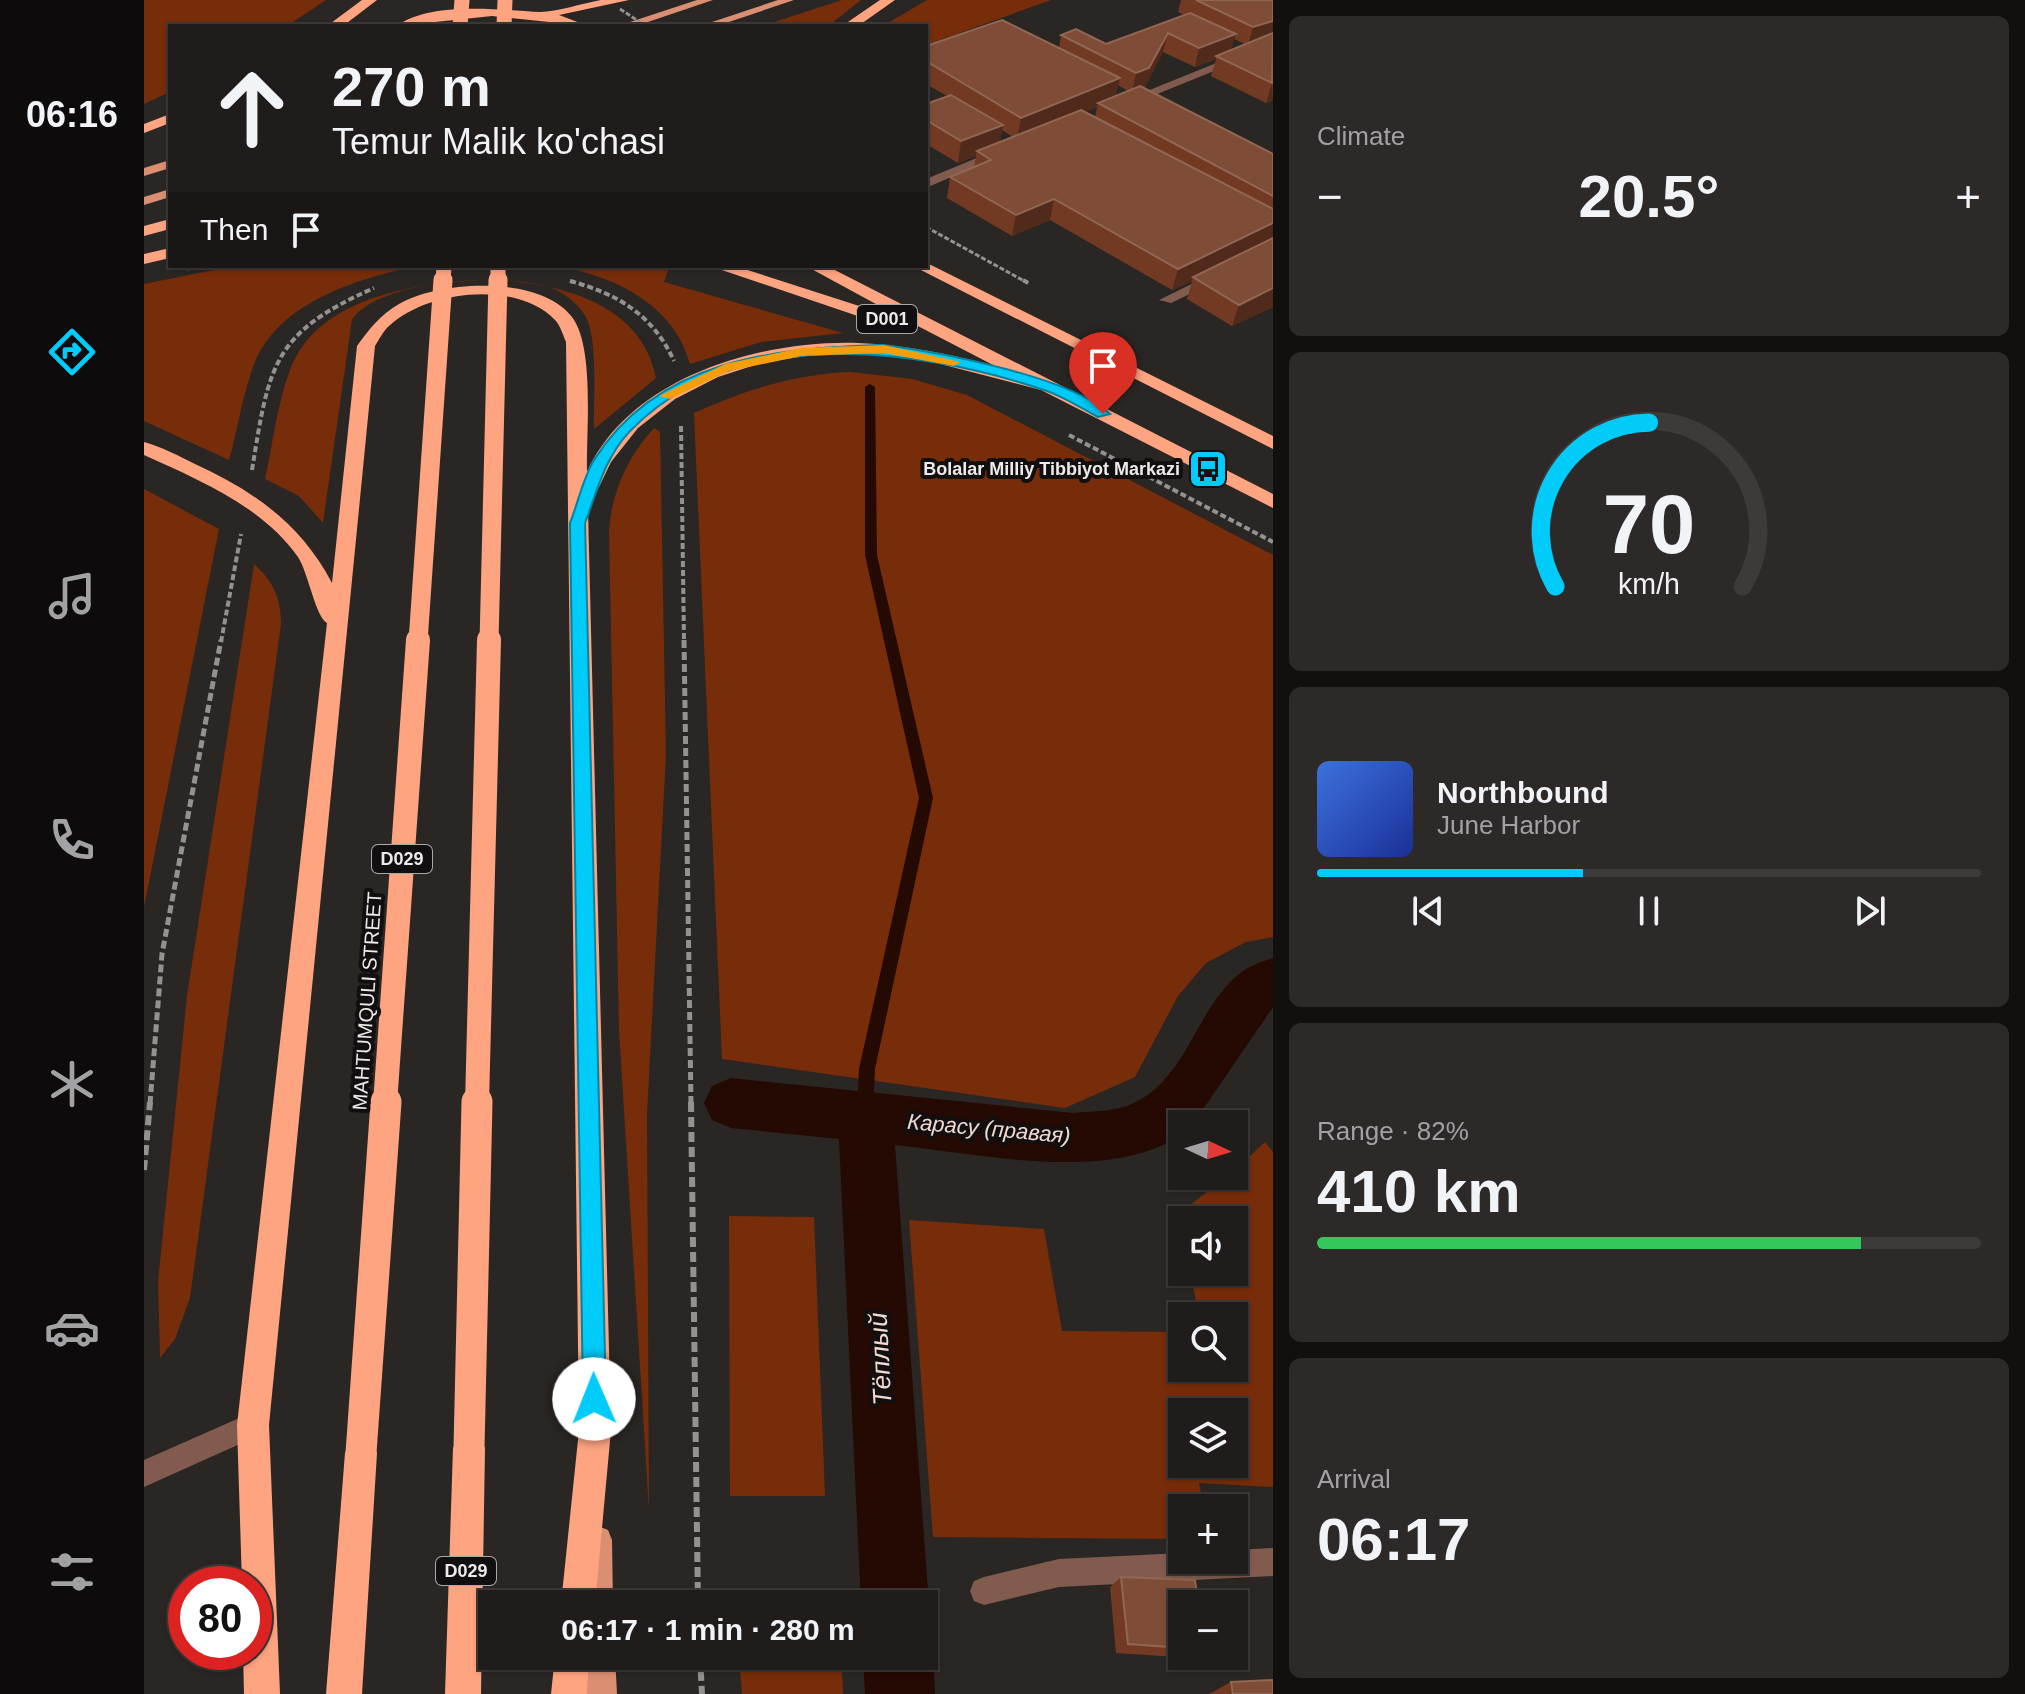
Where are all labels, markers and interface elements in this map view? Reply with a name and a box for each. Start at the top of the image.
text: 270 m [332,55,491,118]
icon: ahead [200,56,304,160]
text: 06:16 [26,94,118,135]
text: Temur Malik ko'chasi [332,121,665,162]
text: Climate [1317,121,1405,151]
text: 20.5° [1579,163,1719,230]
text: − [1317,172,1343,221]
text: + [1955,172,1981,221]
icon: arrive [284,208,328,252]
text: Then [200,213,268,246]
road number: D001 [857,305,917,333]
icon: directions [44,324,100,380]
pin [1069,332,1137,414]
icon: arrive [1081,344,1125,388]
bus stop icon: Bolalar Milliy Tibbiyot Markazi [1187,448,1229,490]
place label: Bolalar Milliy Tibbiyot Markazi [923,459,1180,479]
text: 70 [1603,478,1695,571]
icon: music [44,568,100,624]
text: km/h [1618,569,1680,601]
text: Northbound [1437,776,1609,809]
text: June Harbor [1437,810,1580,840]
icon: phone [44,812,100,868]
road number: D029 [372,845,432,873]
icon: previous [1406,889,1450,933]
icon: pause [1627,889,1671,933]
icon: next [1848,889,1892,933]
street label: MAHTUMQULI STREET [348,891,386,1111]
icon: climate [44,1056,100,1112]
water label: Карасу (правая) [906,1109,1072,1148]
north arrow [1168,1110,1248,1190]
map controls [1168,1110,1248,1670]
text: Range · 82% [1317,1116,1469,1146]
text: 410 km [1317,1158,1521,1225]
button: sound [1168,1206,1248,1286]
icon: car [44,1300,100,1356]
button: search [1168,1302,1248,1382]
water label: Тёплый [863,1312,897,1406]
position arrow [552,1357,636,1441]
button: layers [1168,1398,1248,1478]
text: Arrival [1317,1464,1391,1494]
button: + [1168,1494,1248,1574]
text: 06:17 [1317,1506,1470,1573]
icon: filters [44,1544,100,1600]
road number: D029 [436,1557,496,1585]
speed limit sign: 80 [168,1566,272,1670]
button: − [1168,1590,1248,1670]
text: 06:17 · 1 min · 280 m [561,1613,855,1646]

